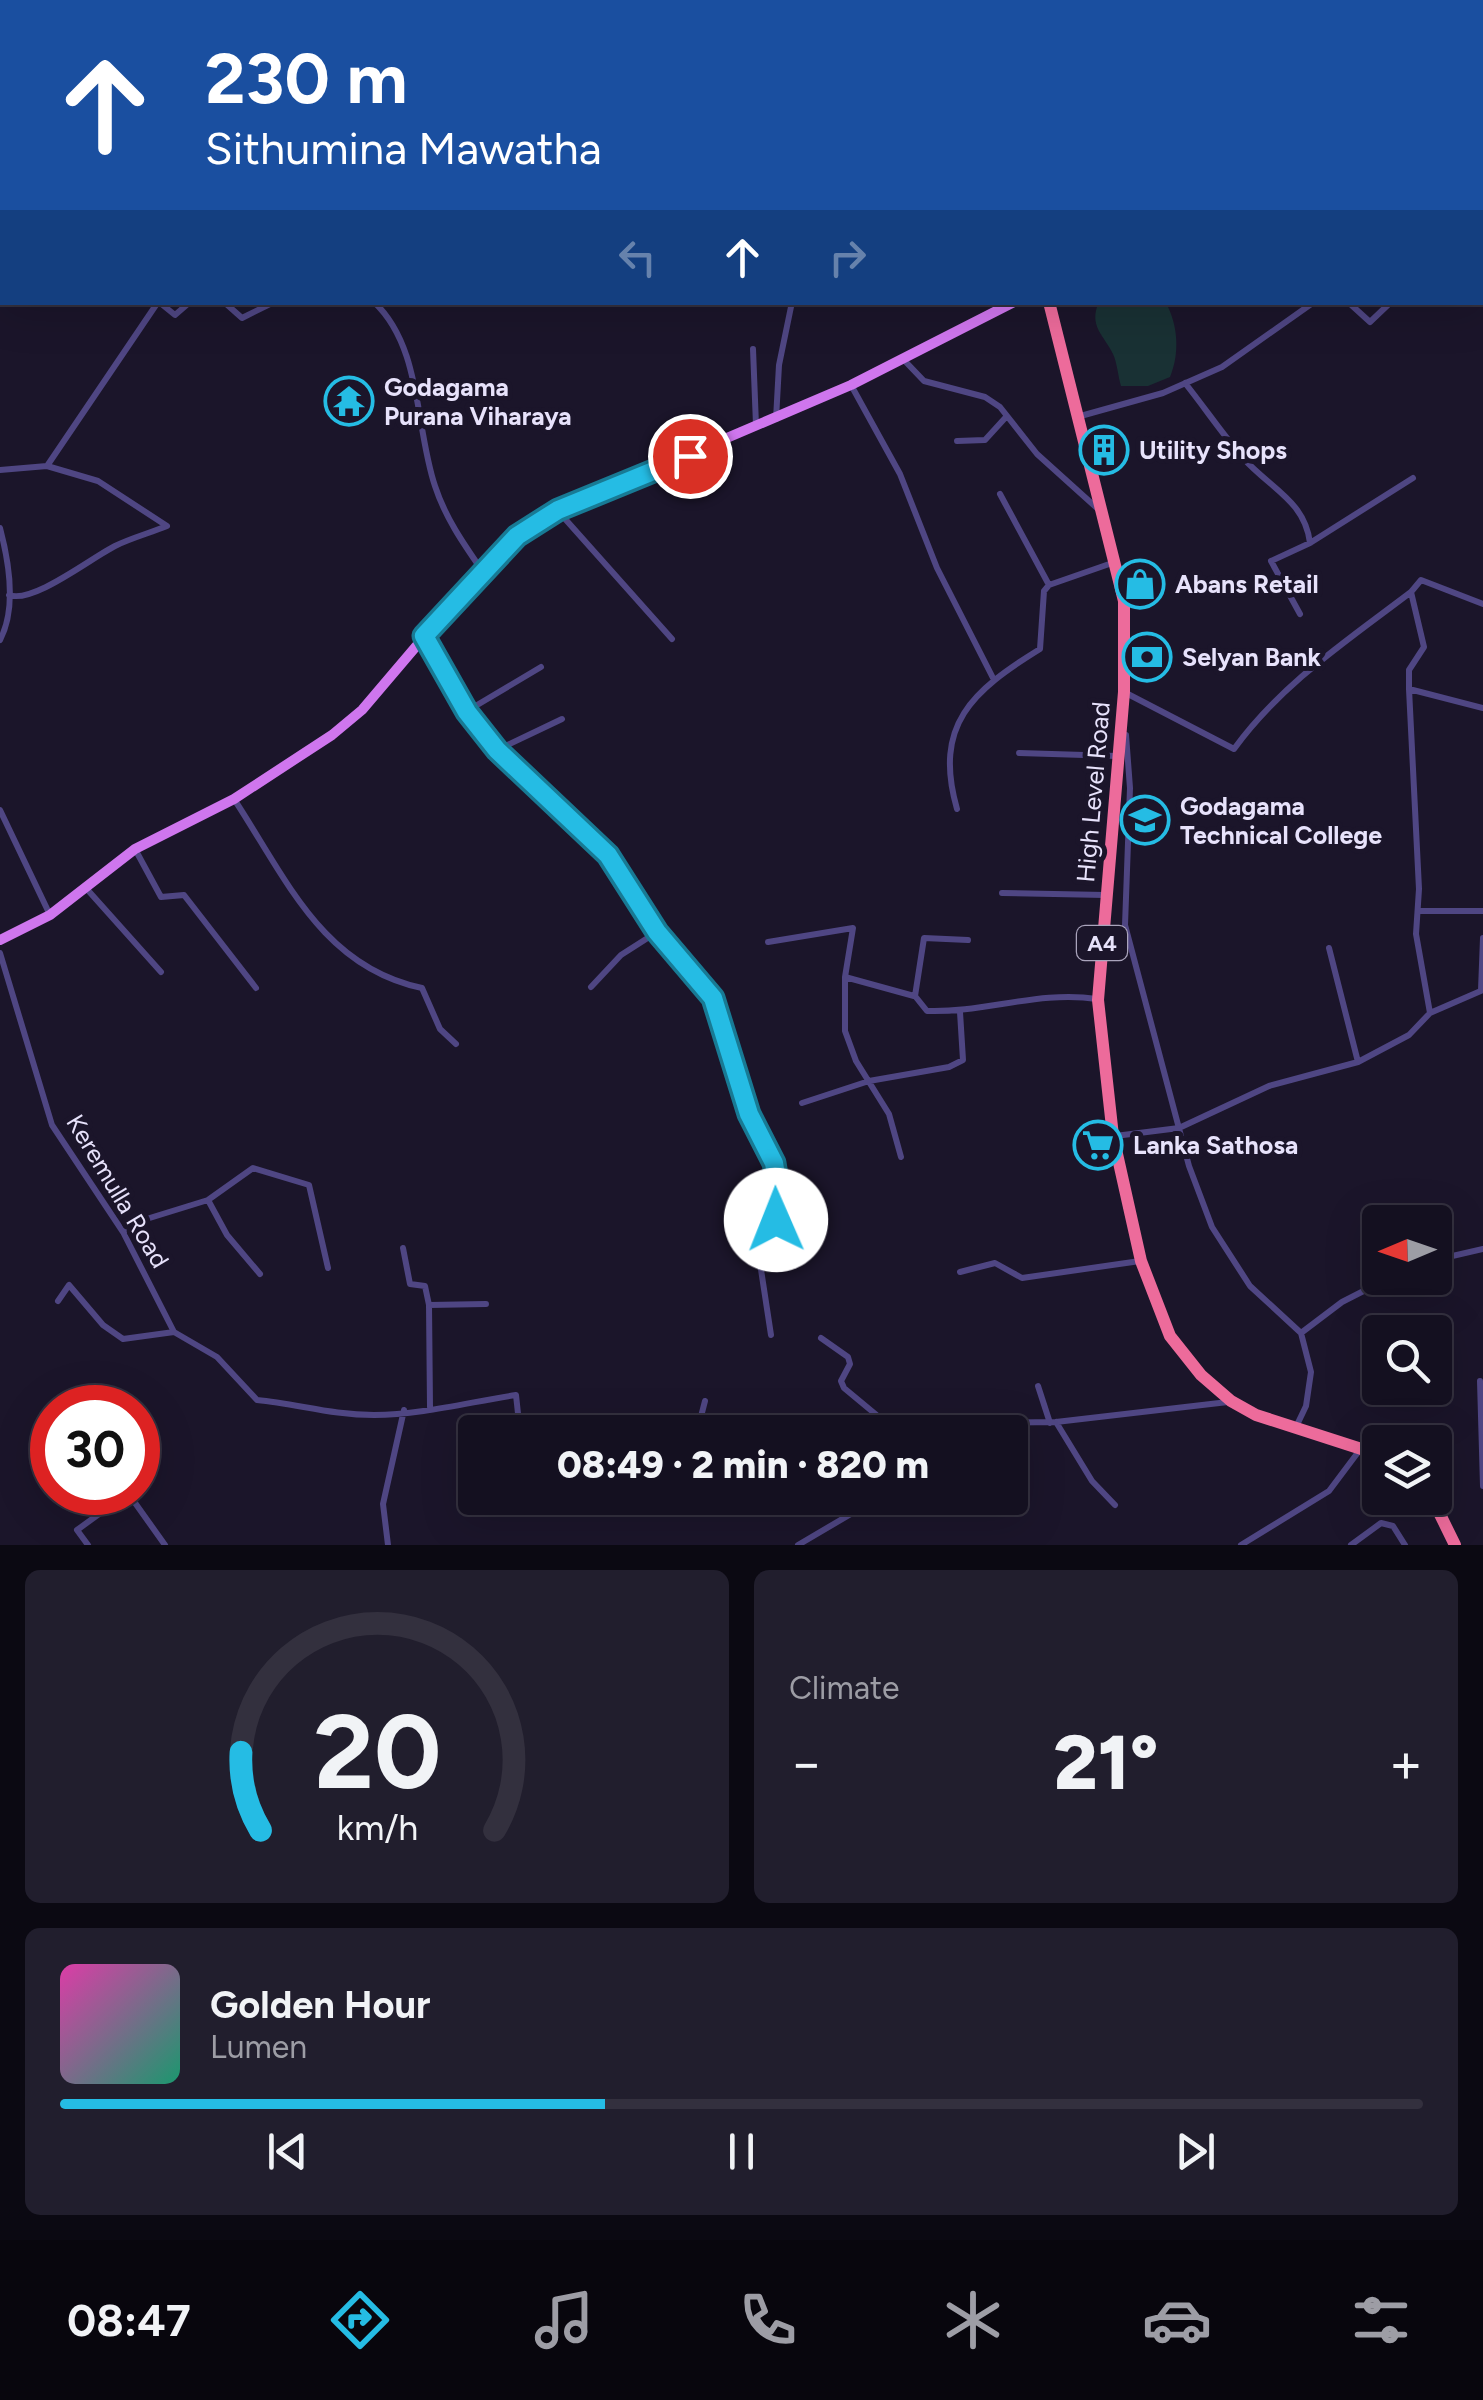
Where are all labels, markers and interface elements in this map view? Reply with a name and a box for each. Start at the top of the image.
text: 230 m [205,36,408,121]
icon: ahead [40,40,170,170]
text: Sithumina Mawatha [205,121,602,175]
icon: left [610,230,665,285]
icon: ahead [715,230,770,285]
icon: right [820,230,875,285]
place label: Godagama Purana Viharaya [384,372,571,431]
temple icon: Godagama Purana Viharaya [323,375,375,427]
pin [648,414,733,499]
building icon: Utility Shops [1078,424,1130,476]
icon: arrive [663,429,718,484]
place label: Utility Shops [1139,435,1287,465]
shop icon: Abans Retail [1114,558,1166,610]
place label: Abans Retail [1175,569,1319,599]
bank icon: Selyan Bank [1121,631,1173,683]
place label: Selyan Bank [1182,642,1321,672]
street label: High Level Road [1070,700,1116,884]
place label: Godagama Technical College [1180,791,1382,850]
school or university icon: Godagama Technical College [1119,794,1171,846]
road number: A4 [1077,926,1127,960]
street label: Keremulla Road [60,1109,176,1273]
supermarket icon: Lanka Sathosa [1072,1119,1124,1171]
place label: Lanka Sathosa [1133,1130,1298,1160]
position arrow [724,1168,828,1272]
north arrow [1362,1205,1452,1295]
map controls [1362,1205,1452,1515]
button: search [1362,1315,1452,1405]
speed limit sign: 30 [30,1385,160,1515]
button: layers [1362,1425,1452,1515]
text: 08:49 · 2 min · 820 m [557,1442,929,1488]
text: Climate [789,1669,900,1707]
text: 20 [313,1689,441,1814]
text: 21° [1054,1718,1158,1808]
text: − [789,1730,823,1796]
text: + [1389,1730,1423,1796]
text: km/h [336,1806,418,1849]
text: Golden Hour [210,1982,431,2028]
text: Lumen [210,2028,307,2066]
icon: previous [260,2124,315,2179]
icon: pause [714,2124,769,2179]
icon: next [1168,2124,1223,2179]
icon: directions [325,2285,395,2355]
icon: music [529,2285,599,2355]
icon: phone [733,2285,803,2355]
icon: climate [938,2285,1008,2355]
icon: car [1142,2285,1212,2355]
icon: filters [1346,2285,1416,2355]
text: 08:47 [67,2293,191,2347]

